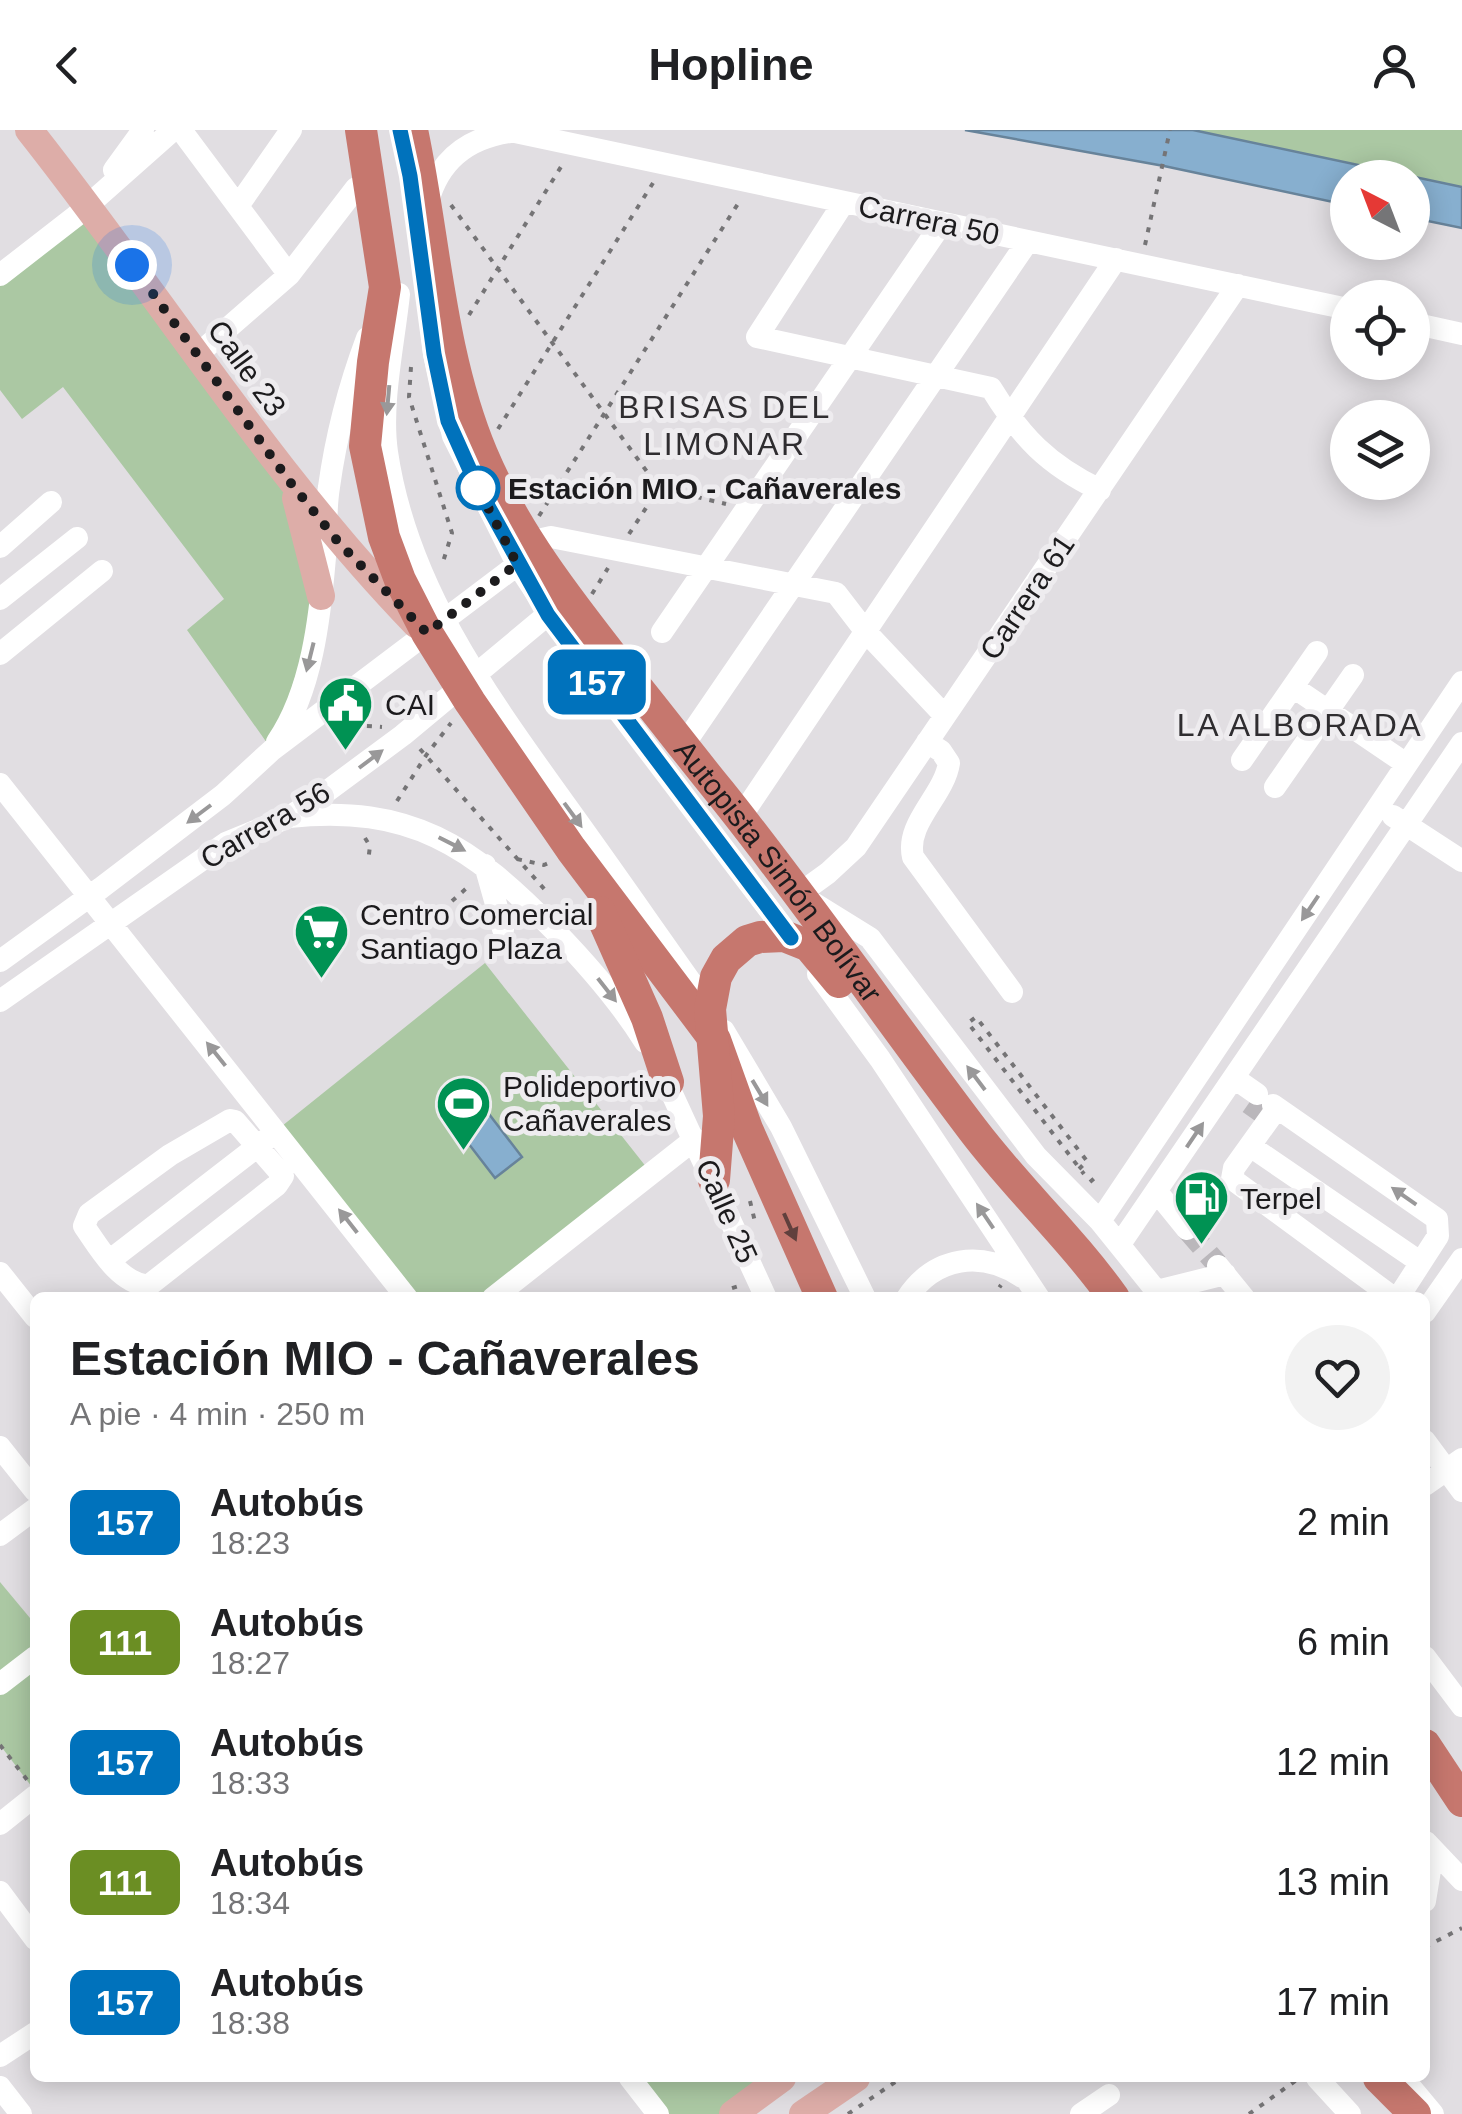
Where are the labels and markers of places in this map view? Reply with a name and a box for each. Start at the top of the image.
marker: Estación MIO - Cañaverales [457,467,499,509]
place label: Estación MIO - Cañaverales [508,472,902,505]
public building icon: CAI [316,674,376,753]
place label: CAI [385,688,435,721]
place label: Centro Comercial Santiago Plaza [360,898,593,965]
supermarket icon: Centro Comercial Santiago Plaza [291,901,351,980]
place label: Polideportivo Cañaverales [503,1070,676,1137]
sports icon: Polideportivo Cañaverales [434,1073,494,1152]
fuel station icon: Terpel [1171,1168,1231,1247]
place label: Terpel [1240,1182,1322,1215]

